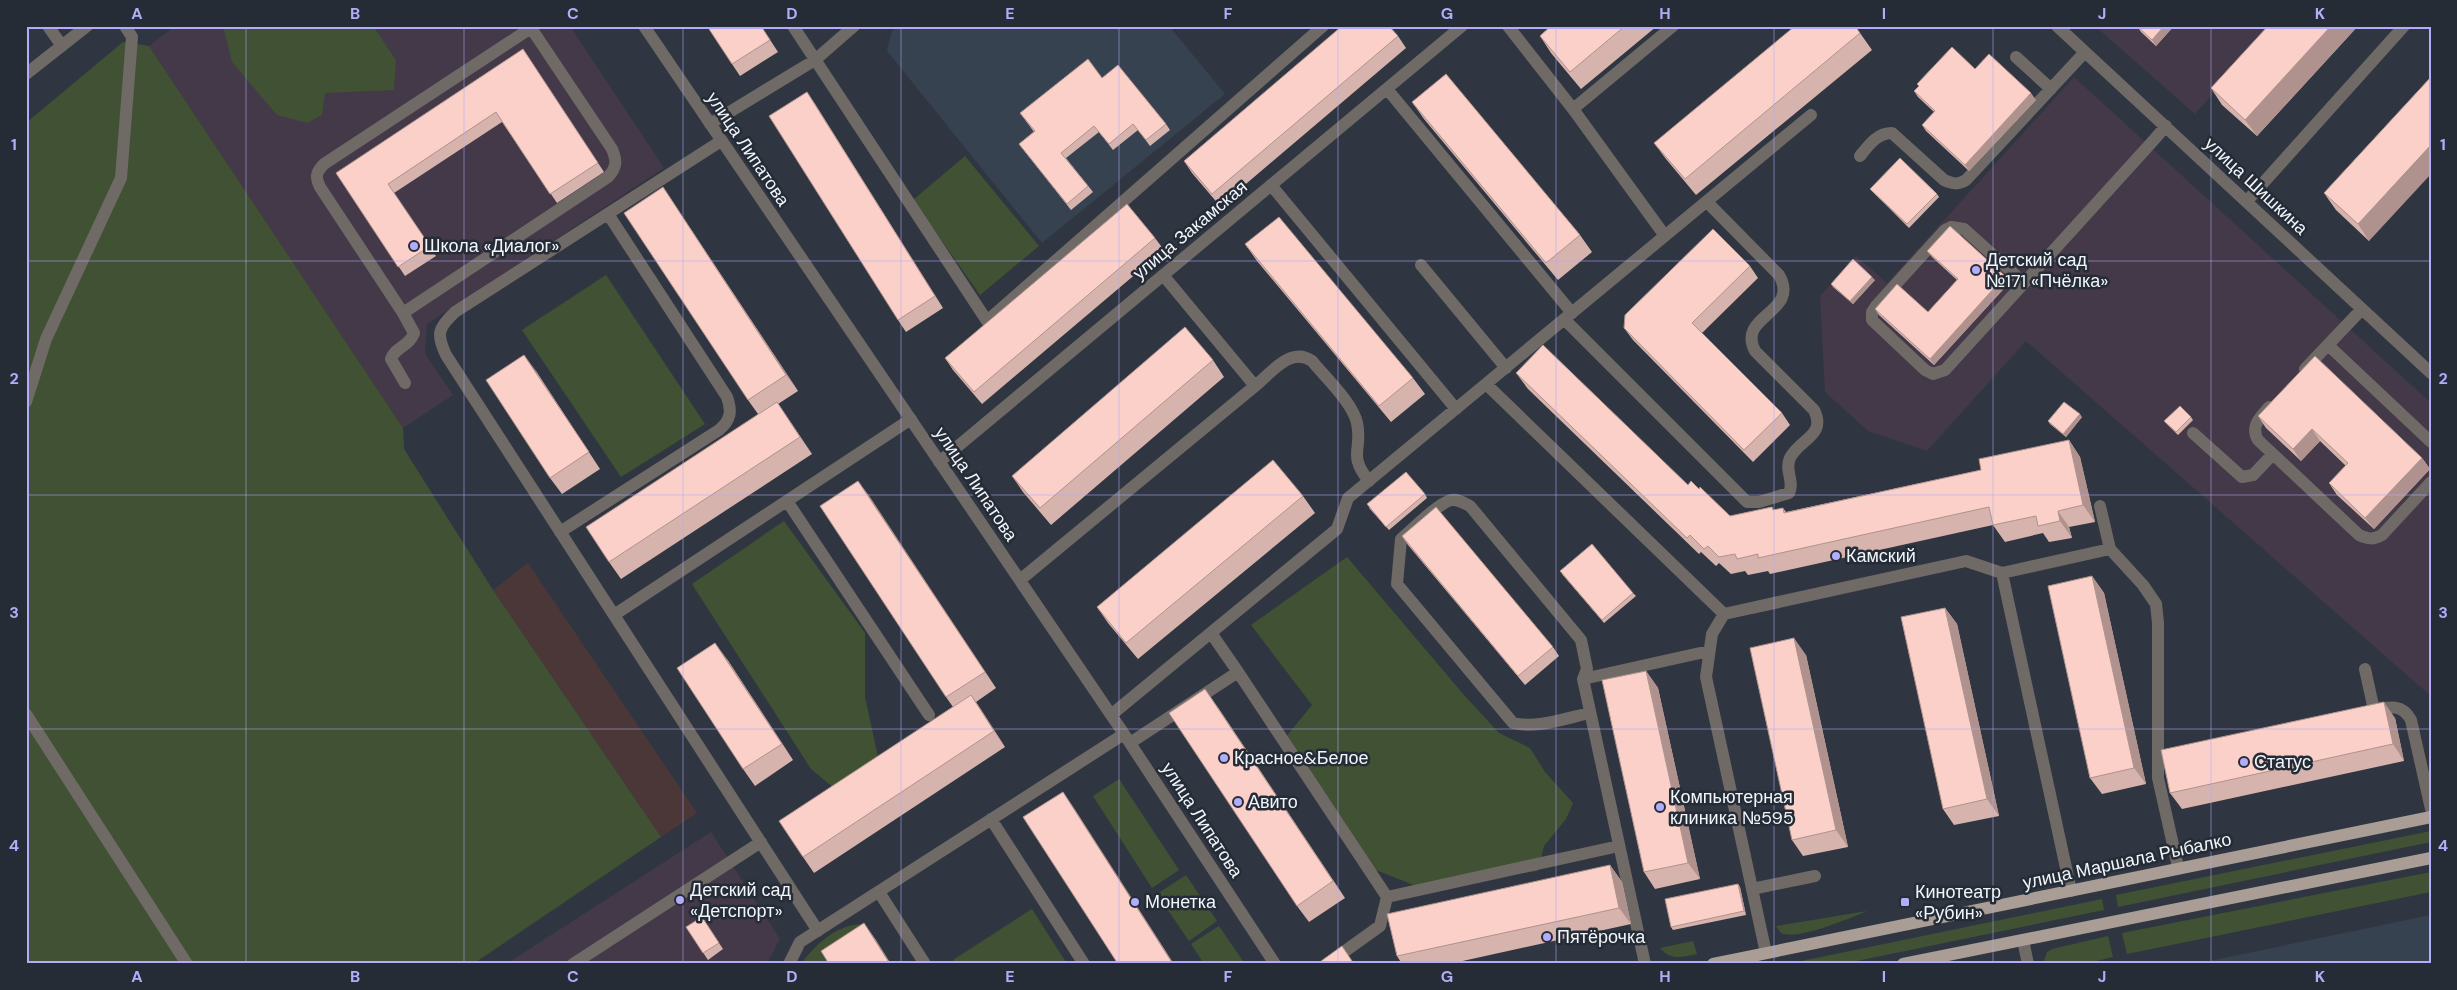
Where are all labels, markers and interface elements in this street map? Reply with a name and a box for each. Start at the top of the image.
text: A [131,3,143,24]
text: B [350,3,360,24]
text: C [567,3,579,24]
text: D [786,3,798,24]
text: E [1005,3,1015,24]
text: F [1224,3,1233,24]
text: G [1441,3,1453,24]
text: H [1659,3,1671,24]
text: I [1882,3,1886,24]
text: J [2098,3,2106,24]
text: K [2315,3,2326,24]
street label: улица Липатова [701,87,796,212]
street label: улица Шишкина [2199,132,2314,241]
text: 1 [11,134,17,155]
text: 1 [2440,134,2446,155]
street label: улица Закамская [1128,175,1252,285]
place label: Школа «Диалог» [424,234,559,258]
marker: Школа «Диалог» [408,240,420,252]
place label: Детский сад №171 «Пчёлка» [1986,248,2108,293]
marker: Детский сад №171 «Пчёлка» [1970,264,1982,276]
text: 2 [9,368,19,389]
text: 2 [2438,368,2448,389]
street label: улица Липатова [929,422,1024,547]
place label: Камский [1846,544,1916,568]
marker: Камский [1830,550,1842,562]
text: 3 [9,602,19,623]
text: 3 [2438,602,2448,623]
place label: Красное&Белое [1234,746,1369,770]
place label: Статус [2254,750,2311,774]
marker: Красное&Белое [1218,752,1230,764]
marker: Статус [2238,756,2250,768]
street label: улица Липатова [1156,758,1249,883]
place label: Компьютерная клиника №595 [1670,785,1794,830]
place label: Авито [1248,790,1298,814]
marker: Авито [1232,796,1244,808]
marker: Компьютерная клиника №595 [1654,801,1666,813]
street label: улица Маршала Рыбалко [2020,827,2234,895]
text: 4 [9,835,19,856]
text: 4 [2438,835,2448,856]
place label: Детский сад «Детспорт» [690,878,791,923]
place label: Кинотеатр «Рубин» [1915,880,2001,925]
place label: Монетка [1145,890,1217,914]
marker: Детский сад «Детспорт» [674,894,686,906]
marker: Монетка [1129,896,1141,908]
marker: Кинотеатр «Рубин» [1899,896,1911,908]
place label: Пятёрочка [1557,925,1646,949]
marker: Пятёрочка [1541,931,1553,943]
text: A [131,966,143,987]
text: B [350,966,360,987]
text: C [567,966,579,987]
text: D [786,966,798,987]
text: E [1005,966,1015,987]
text: F [1224,966,1233,987]
text: G [1441,966,1453,987]
text: H [1659,966,1671,987]
text: I [1882,966,1886,987]
text: J [2098,966,2106,987]
text: K [2315,966,2326,987]

